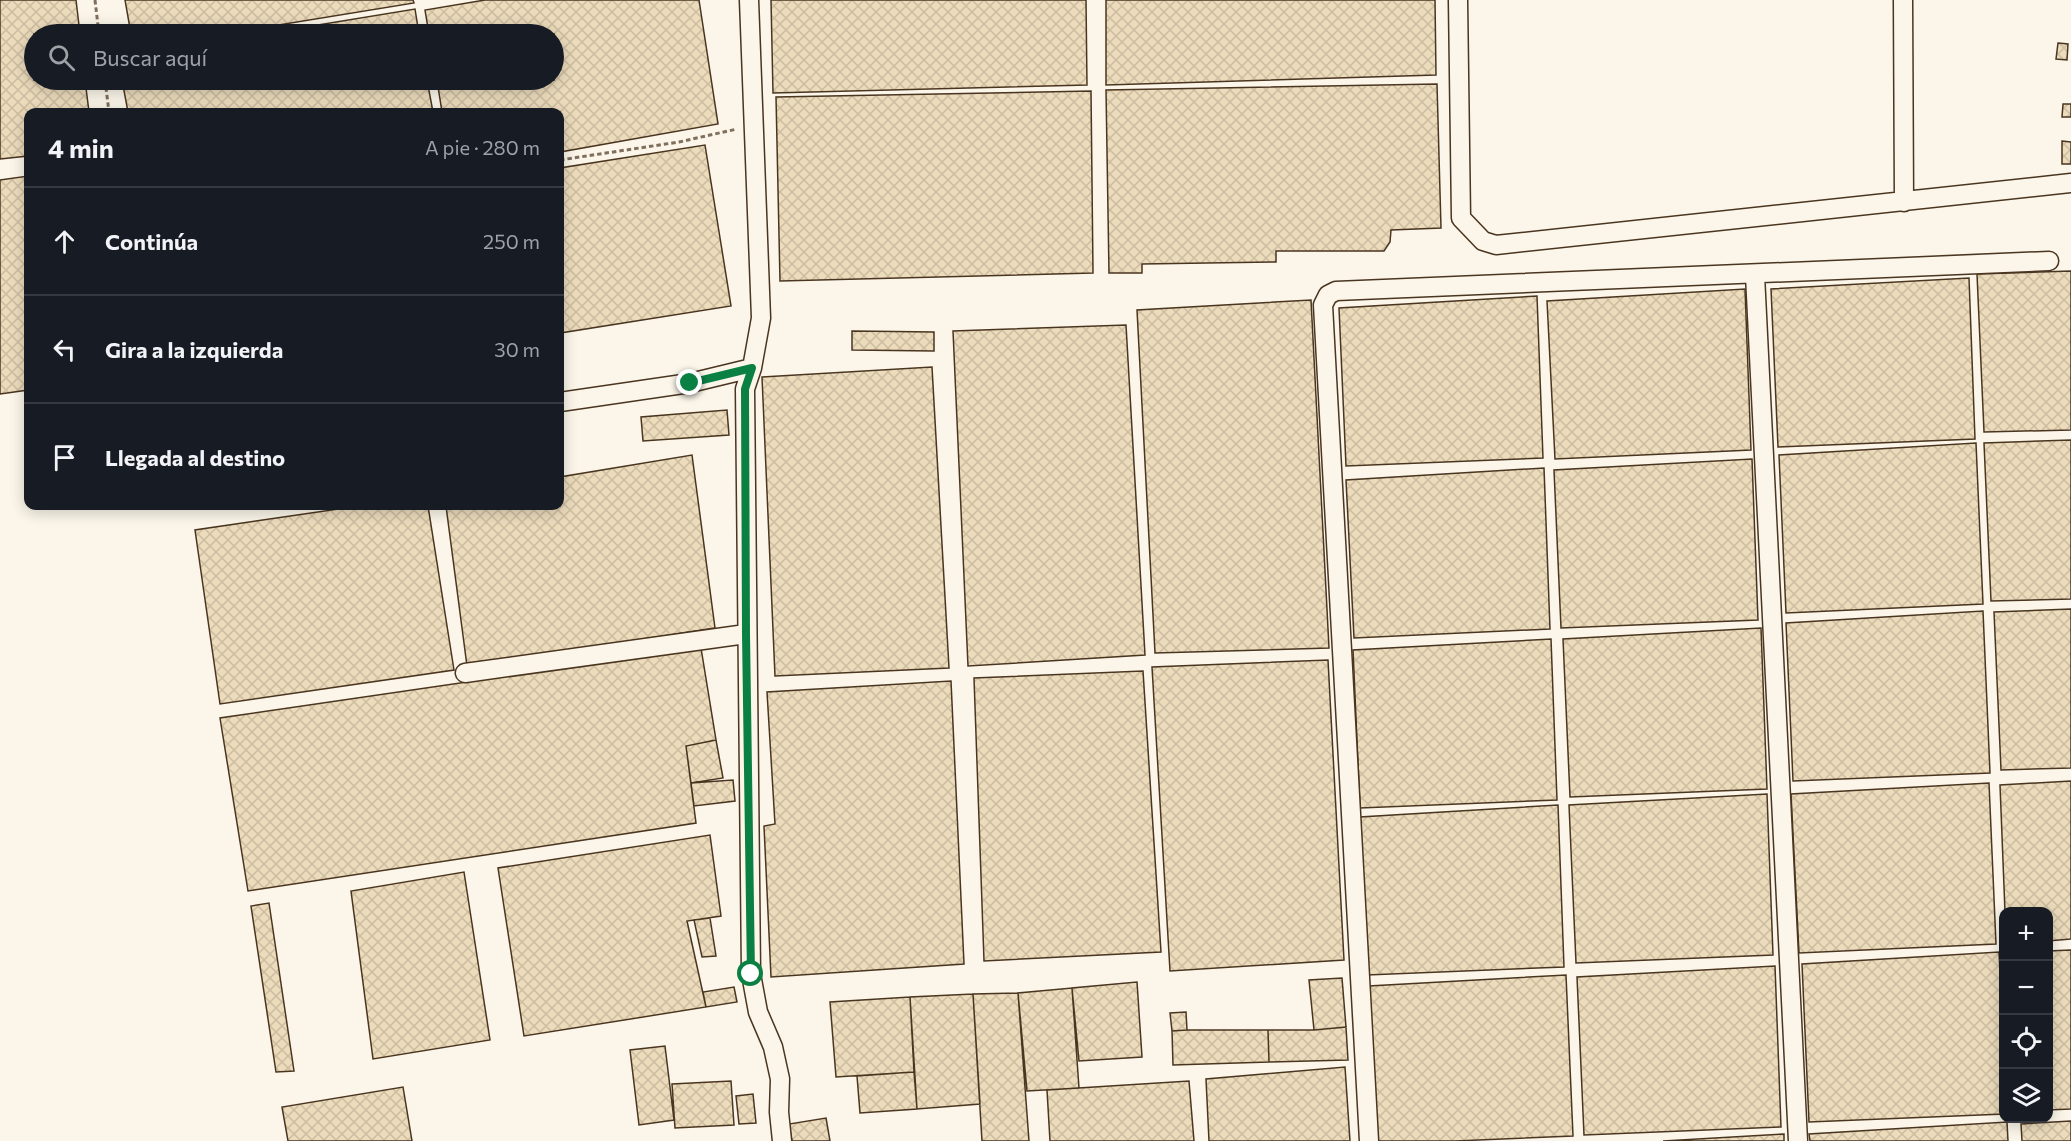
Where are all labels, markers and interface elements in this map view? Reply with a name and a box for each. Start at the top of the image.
search box [24,24,564,90]
icon: search [45,41,78,74]
text: Buscar aquí [93,44,207,71]
text: 4 min [48,132,114,163]
text: A pie · 280 m [425,135,540,159]
icon: ahead [48,225,81,258]
text: Continúa [105,228,198,255]
text: 250 m [483,229,540,253]
icon: left [48,333,81,366]
text: Gira a la izquierda [105,336,283,363]
text: 30 m [494,337,540,361]
route end [676,369,702,395]
icon: arrive [48,441,81,474]
text: Llegada al destino [105,444,285,471]
map controls [1999,907,2053,1123]
button: + [1999,907,2053,961]
route start [737,960,763,986]
button: − [1999,961,2053,1015]
button: locate [1999,1015,2053,1069]
button: layers [1999,1069,2053,1123]

